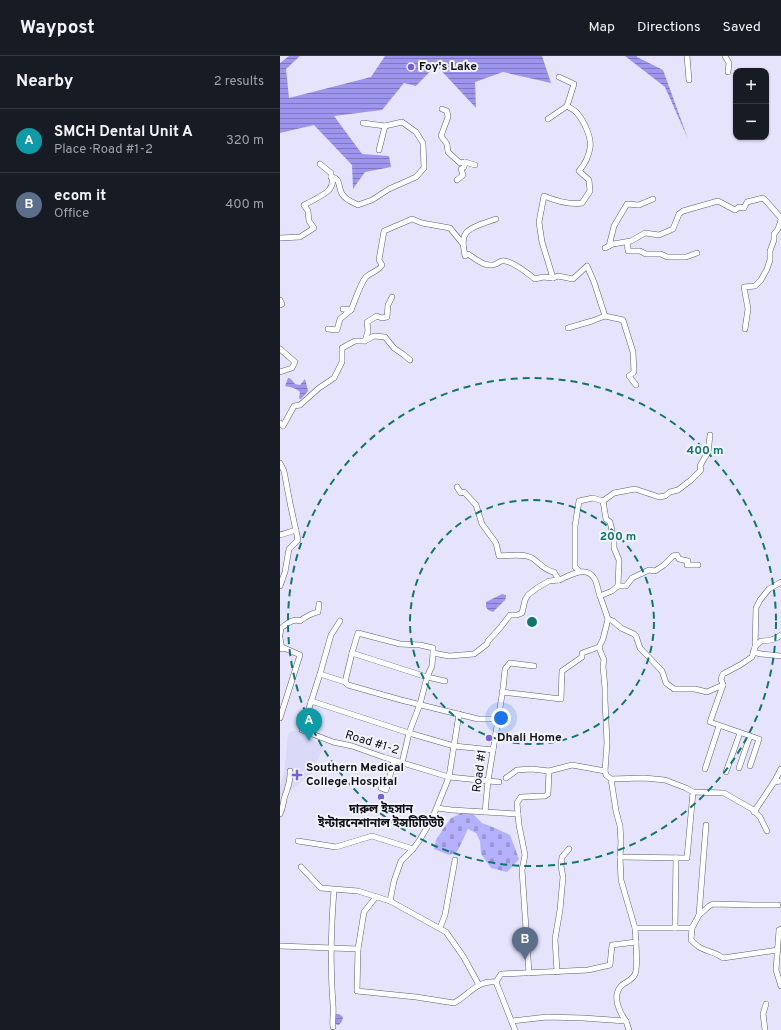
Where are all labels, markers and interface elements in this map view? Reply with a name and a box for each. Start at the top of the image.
text: Waypost [20,16,95,40]
text: Map [589,19,615,36]
text: Directions [637,19,701,36]
text: Saved [723,19,761,36]
place label: Foy's Lake [419,59,477,75]
marker: Foy's Lake [406,62,416,72]
map controls [733,68,769,140]
button: + [733,68,769,104]
text: Nearby [16,71,73,93]
text: 2 results [214,74,264,90]
button: − [733,104,769,140]
text: SMCH Dental Unit A [54,123,193,142]
text: A [24,133,34,149]
text: 320 m [226,133,264,149]
text: Place · Road #1-2 [54,142,153,158]
text: ecom it [54,187,106,206]
text: B [25,197,33,213]
text: 400 m [225,197,264,213]
text: Office [54,206,89,222]
text: 400 m [686,443,724,459]
text: 200 m [600,529,636,545]
centre of rings [525,615,539,629]
pin: A [296,708,322,741]
your location [491,708,511,728]
street label: Road #1-2 [343,727,401,759]
place label: Dhali Home [497,730,562,746]
marker: Dhali Home [484,733,494,743]
street label: Road #1 [469,748,491,794]
place label: Southern Medical College Hospital [306,760,404,790]
marker: Southern Medical College Hospital [291,769,303,781]
marker: দারুল ইহসান ইন্টারনেশানাল ইন্সটিটিউট [376,792,386,802]
place label: দারুল ইহসান ইন্টারনেশানাল ইন্সটিটিউট [317,801,444,832]
pin: B [512,927,538,960]

